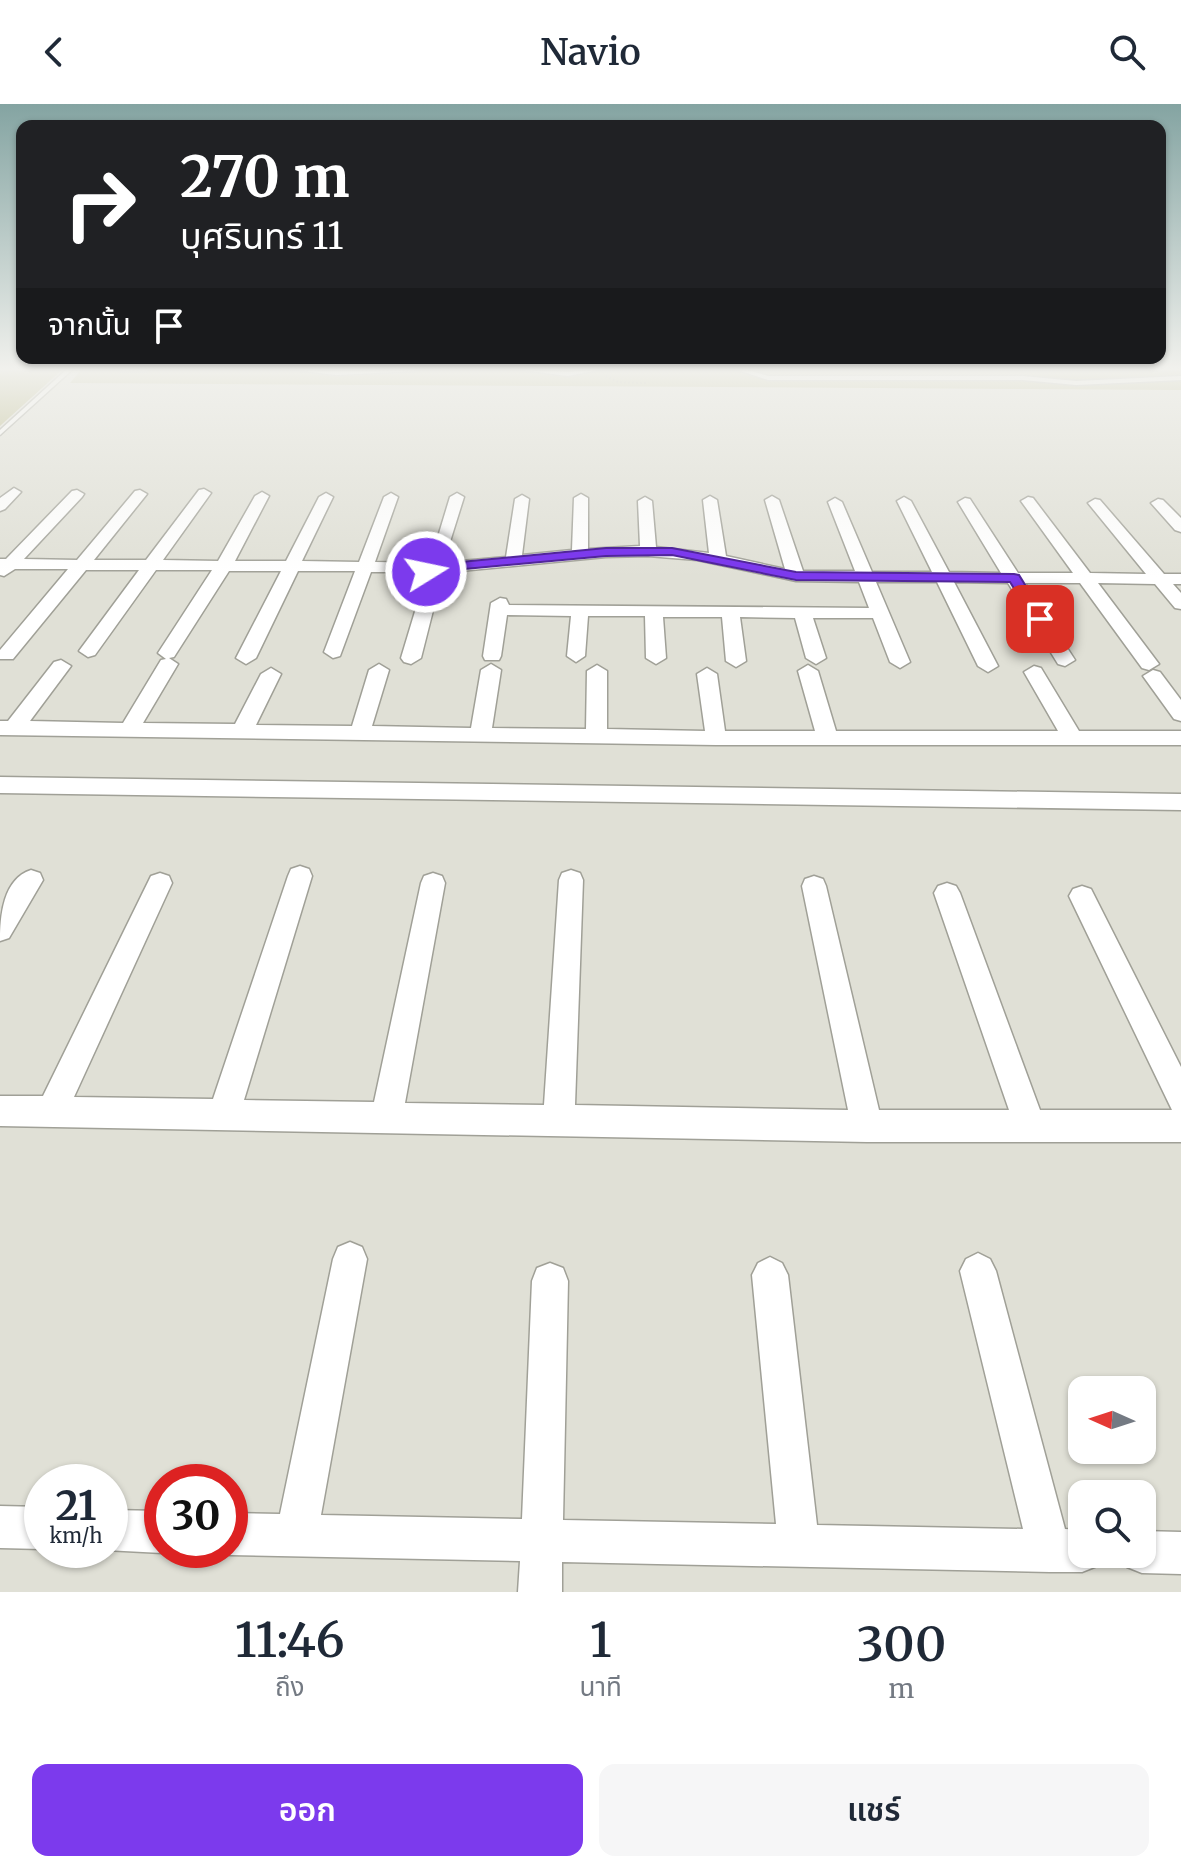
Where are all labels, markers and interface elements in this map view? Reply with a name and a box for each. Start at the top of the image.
icon: back [32,30,76,74]
text: Navio [540,30,641,75]
icon: search [1105,30,1149,74]
text: 270 m [180,142,350,212]
icon: right [48,152,152,256]
text: บุศรินทร์ 11 [180,214,343,259]
icon: arrive [147,304,191,348]
text: จากนั้น [48,305,131,343]
position arrow [384,530,468,614]
pin [1006,585,1074,653]
icon: arrive [1018,597,1062,641]
north arrow [1068,1376,1156,1464]
map controls [1068,1376,1156,1568]
speed limit sign: 30 [144,1464,248,1568]
button: search [1068,1480,1156,1568]
text: 21 [56,1481,96,1531]
text: km/h [50,1523,102,1548]
text: 11:46 [235,1610,345,1670]
text: 1 [590,1610,612,1670]
text: 300 [856,1614,946,1674]
text: ถึง [275,1670,305,1703]
text: นาที [579,1670,622,1703]
text: m [888,1672,914,1705]
button: ออก [32,1764,583,1856]
button: แชร์ [599,1764,1149,1856]

